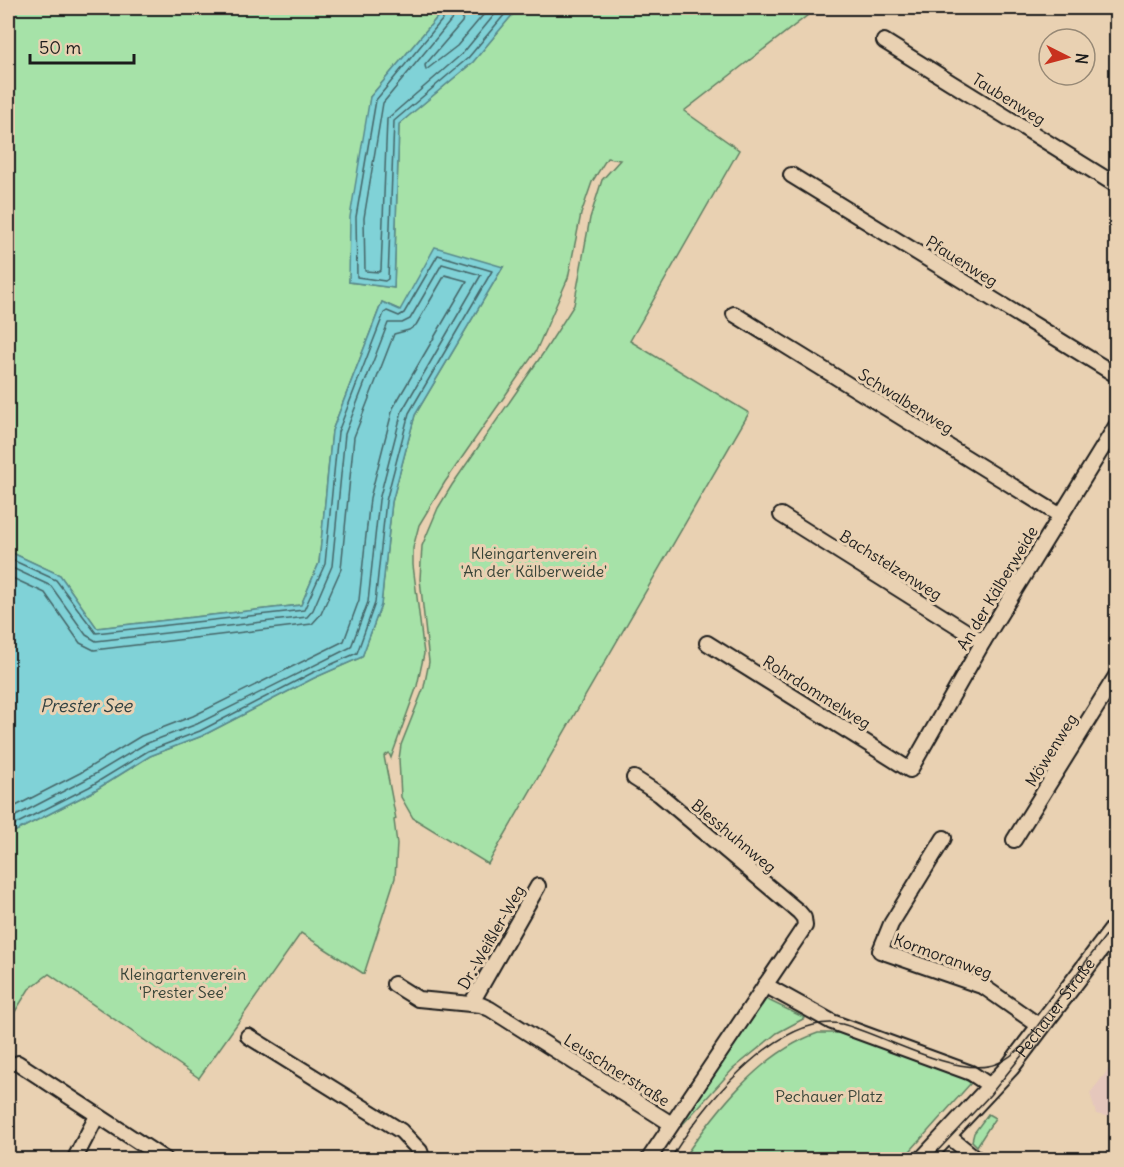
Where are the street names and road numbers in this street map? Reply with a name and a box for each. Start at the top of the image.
street label: Taubenweg [969,69,1049,129]
street label: Pfauenweg [922,231,1002,291]
street label: Schwalbenweg [855,364,957,438]
street label: An der Kälberweide [952,522,1042,654]
street label: Bachstelzenweg [836,526,946,604]
street label: Rohrdommelweg [759,651,875,733]
street label: Möwenweg [1021,710,1081,790]
street label: Blesshuhnweg [688,795,780,877]
street label: Dr.-Weißler-Weg [453,881,529,993]
street label: Kormoranweg [891,929,995,983]
street label: Pechauer Straße [1011,954,1099,1061]
street label: Leuschnerstraße [560,1030,674,1110]

